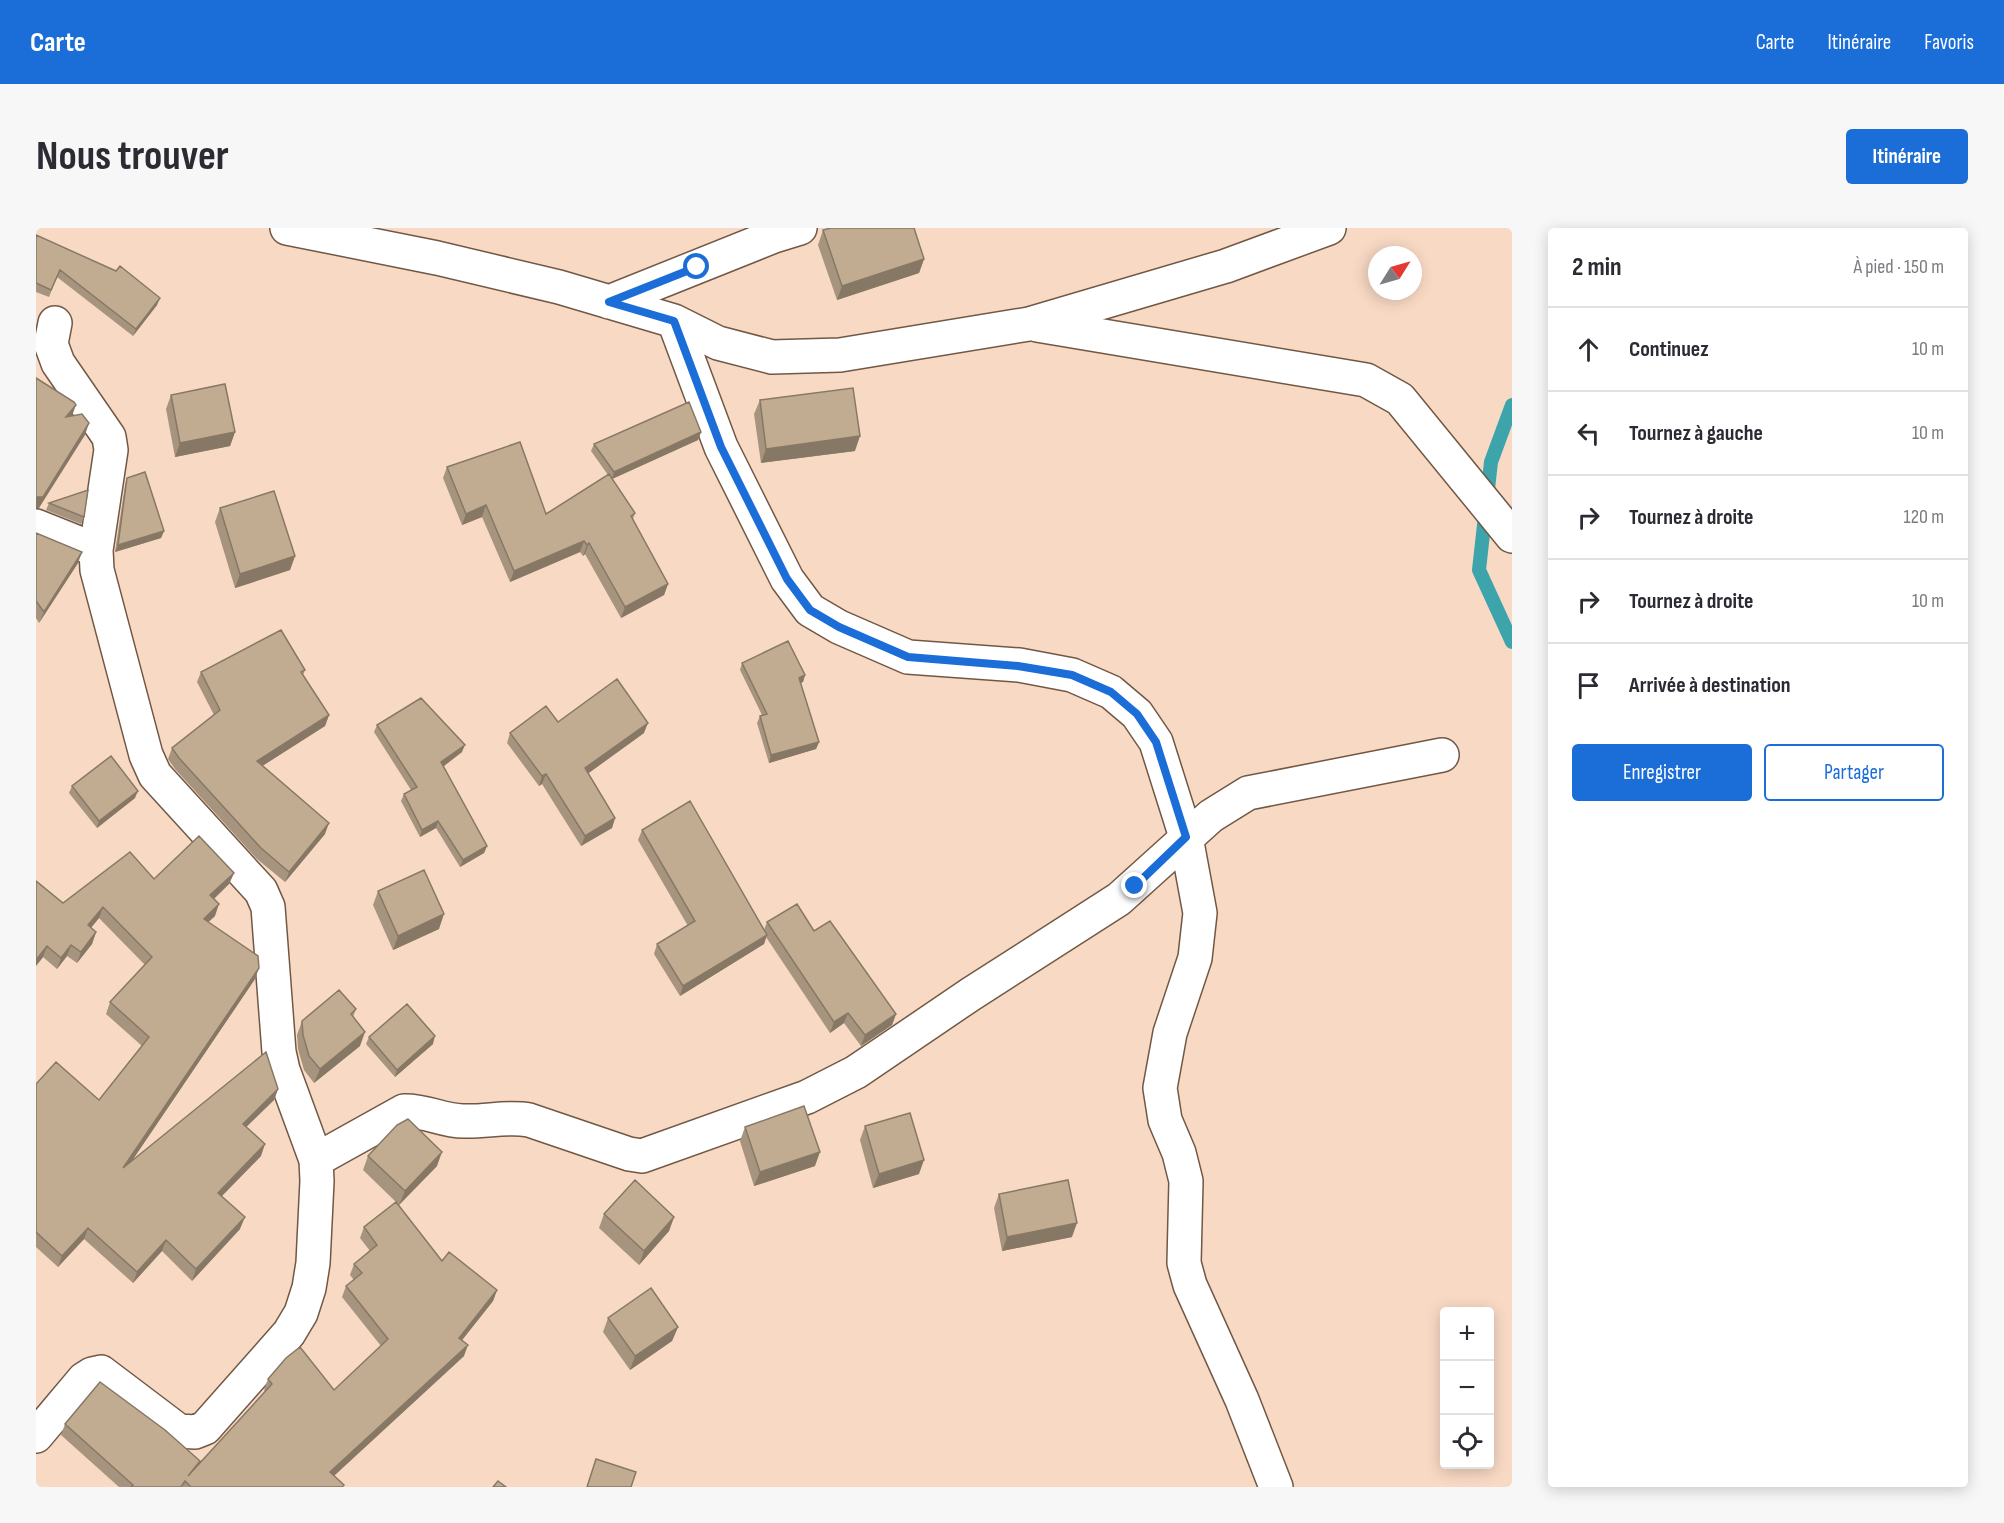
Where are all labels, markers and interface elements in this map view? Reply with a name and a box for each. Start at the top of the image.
text: Carte [30,26,86,59]
text: Carte [1756,30,1795,55]
text: Itinéraire [1828,30,1891,55]
text: Favoris [1924,30,1974,55]
button: Itinéraire [1846,129,1968,184]
text: Nous trouver [36,131,229,182]
north arrow [1368,246,1422,300]
text: 2 min [1572,252,1622,283]
route start [683,253,709,279]
text: À pied · 150 m [1854,255,1944,279]
icon: ahead [1572,333,1605,366]
text: Continuez [1629,336,1709,363]
text: 10 m [1912,337,1944,361]
icon: left [1572,417,1605,450]
text: Tournez à gauche [1629,420,1763,447]
text: 10 m [1912,421,1944,445]
icon: right [1572,501,1605,534]
text: Tournez à droite [1629,504,1754,531]
text: 120 m [1904,505,1944,529]
icon: right [1572,585,1605,618]
text: Tournez à droite [1629,588,1754,615]
text: 10 m [1912,589,1944,613]
icon: arrive [1572,669,1605,702]
text: Arrivée à destination [1629,672,1791,699]
button: Enregistrer [1572,744,1752,801]
button: Partager [1764,744,1944,801]
route end [1121,872,1147,898]
map controls [1440,1307,1494,1469]
button: + [1440,1307,1494,1361]
button: − [1440,1361,1494,1415]
button: locate [1440,1415,1494,1469]

